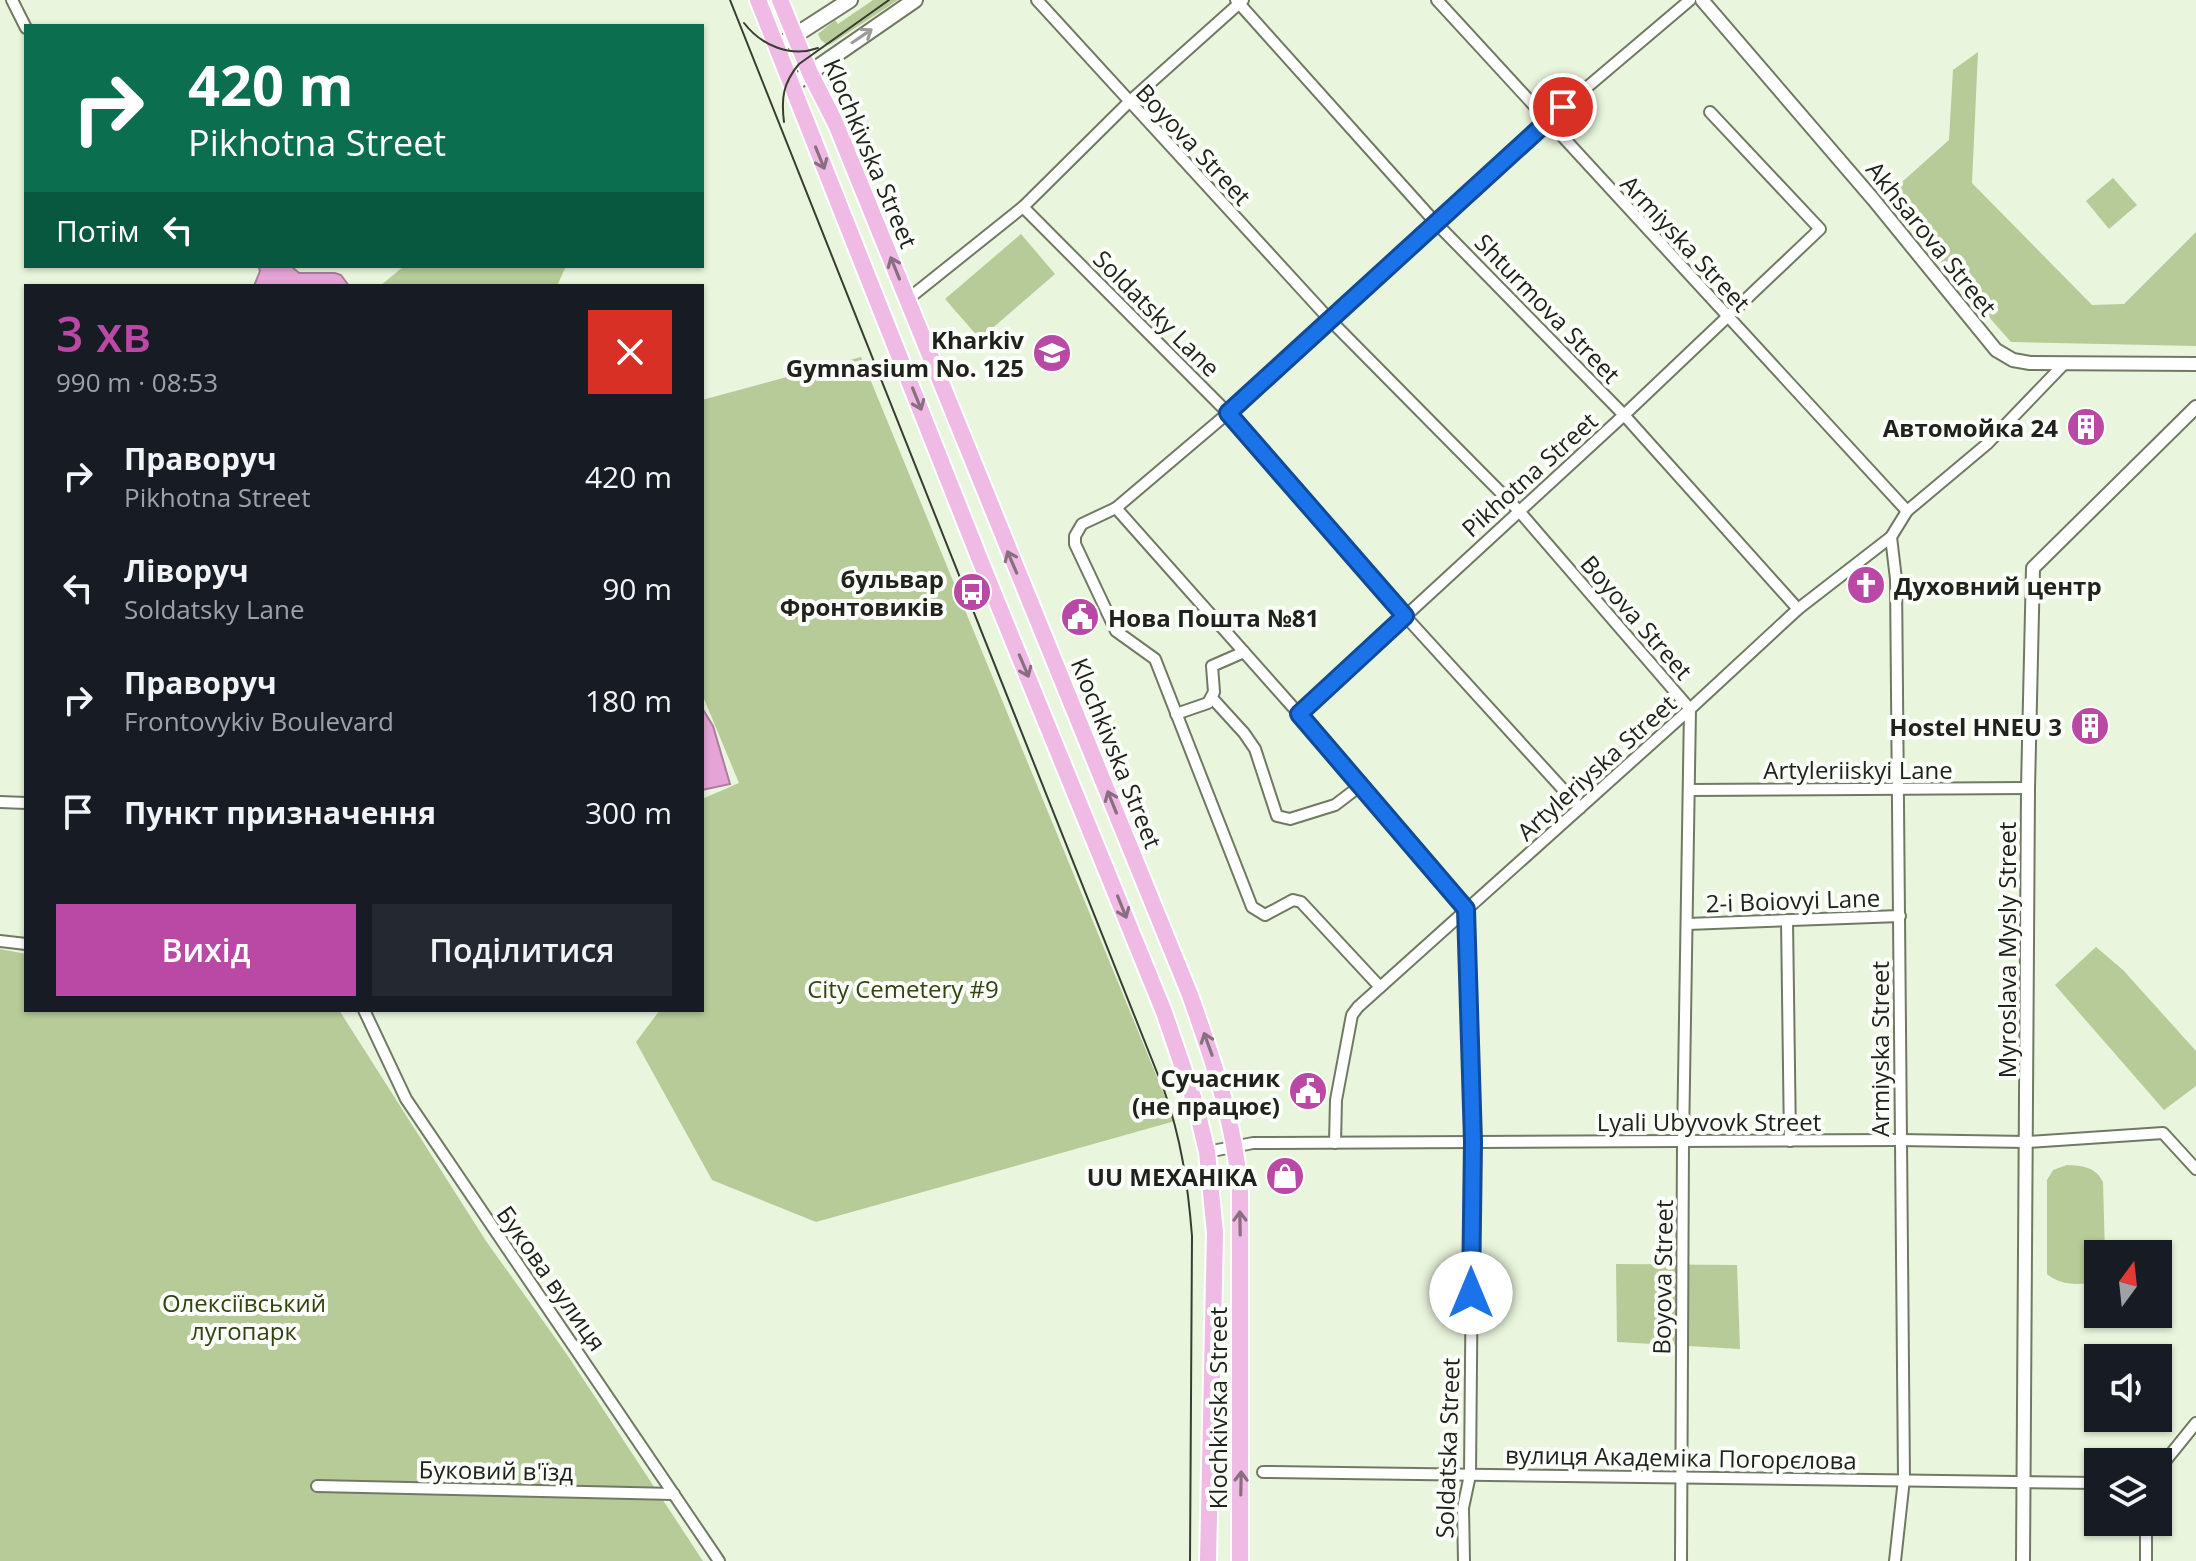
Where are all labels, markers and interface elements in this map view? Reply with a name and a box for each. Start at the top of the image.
one-way arrow [851,28,873,44]
text: 420 m [188,46,354,122]
street label: Klochkivska Street [816,53,926,253]
icon: right [56,56,160,160]
pin [1529,73,1597,141]
street label: Boyova Street [1129,76,1259,212]
icon: arrive [1541,85,1585,129]
text: Pikhotna Street [188,118,446,167]
one-way arrow [813,145,828,170]
street label: Akhsarova Street [1859,154,2005,322]
street label: Armiyska Street [1614,167,1758,319]
icon: left [156,208,200,252]
text: Потім [56,210,140,251]
street label: Shturmova Street [1468,226,1628,390]
street label: Soldatsky Lane [1086,242,1228,384]
one-way arrow [887,256,901,281]
text: 3 хв [56,301,151,366]
button: close [588,310,672,394]
place label: Kharkiv Gymnasium No. 125 [786,323,1024,384]
school or university icon: Kharkiv Gymnasium No. 125 [1031,332,1073,374]
text: 990 m · 08:53 [56,364,218,400]
one-way arrow [911,386,925,411]
street label: Pikhotna Street [1454,404,1604,544]
building icon: Автомойка 24 [2065,406,2107,448]
place label: Автомойка 24 [1883,411,2058,444]
text: Праворуч [124,438,277,479]
icon: right [56,454,100,498]
text: 420 m [585,456,672,497]
text: Pikhotna Street [124,479,310,515]
street label: Boyova Street [1574,548,1700,686]
text: Ліворуч [124,550,249,591]
one-way arrow [1004,550,1019,575]
place label: бульвар Фронтовиків [780,562,944,623]
church icon: Духовний центр [1845,564,1887,606]
icon: left [56,566,100,610]
text: 90 m [602,568,672,609]
place label: Духовний центр [1894,569,2102,602]
bus stop icon: бульвар Фронтовиків [951,571,993,613]
text: Soldatsky Lane [124,591,304,627]
public building icon: Нова Пошта №81 [1059,596,1101,638]
place label: Нова Пошта №81 [1108,601,1319,634]
one-way arrow [1018,653,1033,678]
street label: Klochkivska Street [1064,653,1170,853]
text: Праворуч [124,662,277,703]
icon: right [56,678,100,722]
text: 180 m [585,680,672,721]
street label: Artyleriyska Street [1509,687,1683,847]
text: Frontovykiv Boulevard [124,703,394,739]
building icon: Hostel HNEU 3 [2069,705,2111,747]
place label: Hostel HNEU 3 [1889,710,2062,743]
street label: Artyleriiskyi Lane [1763,753,1953,786]
icon: arrive [56,790,100,834]
one-way arrow [1103,790,1118,815]
text: Пункт призначення [124,792,436,833]
text: 300 m [585,792,672,833]
street label: Myroslava Mysly Street [1990,822,2023,1078]
street label: 2-i Boiovyi Lane [1705,880,1881,920]
one-way arrow [1116,894,1130,919]
button: Вихід [56,904,356,996]
button: Поділитися [372,904,672,996]
street label: Armiyska Street [1863,961,1896,1137]
park label: City Cemetery #9 [807,972,999,1005]
one-way arrow [1199,1032,1214,1057]
place label: Сучасник (не працює) [1132,1061,1280,1122]
public building icon: Сучасник (не працює) [1287,1070,1329,1112]
street label: Lyali Ubyvovk Street [1597,1105,1821,1138]
shop icon: UU МЕХАНІКА [1264,1155,1306,1197]
place label: UU МЕХАНІКА [1087,1160,1257,1193]
street label: Букова вулиця [490,1199,614,1357]
street label: Boyova Street [1644,1199,1680,1355]
one-way arrow [1233,1210,1248,1237]
north arrow [2084,1240,2172,1328]
map controls [2084,1240,2172,1536]
position arrow [1429,1251,1513,1335]
park label: Олексіївський лугопарк [162,1286,326,1347]
street label: Klochkivska Street [1201,1307,1234,1509]
button: sound [2084,1344,2172,1432]
street label: Soldatska Street [1427,1357,1467,1539]
street label: вулиця Академіка Погорєлова [1505,1437,1857,1477]
button: layers [2084,1448,2172,1536]
street label: Буковий в'їзд [418,1452,574,1488]
one-way arrow [1233,1470,1249,1497]

